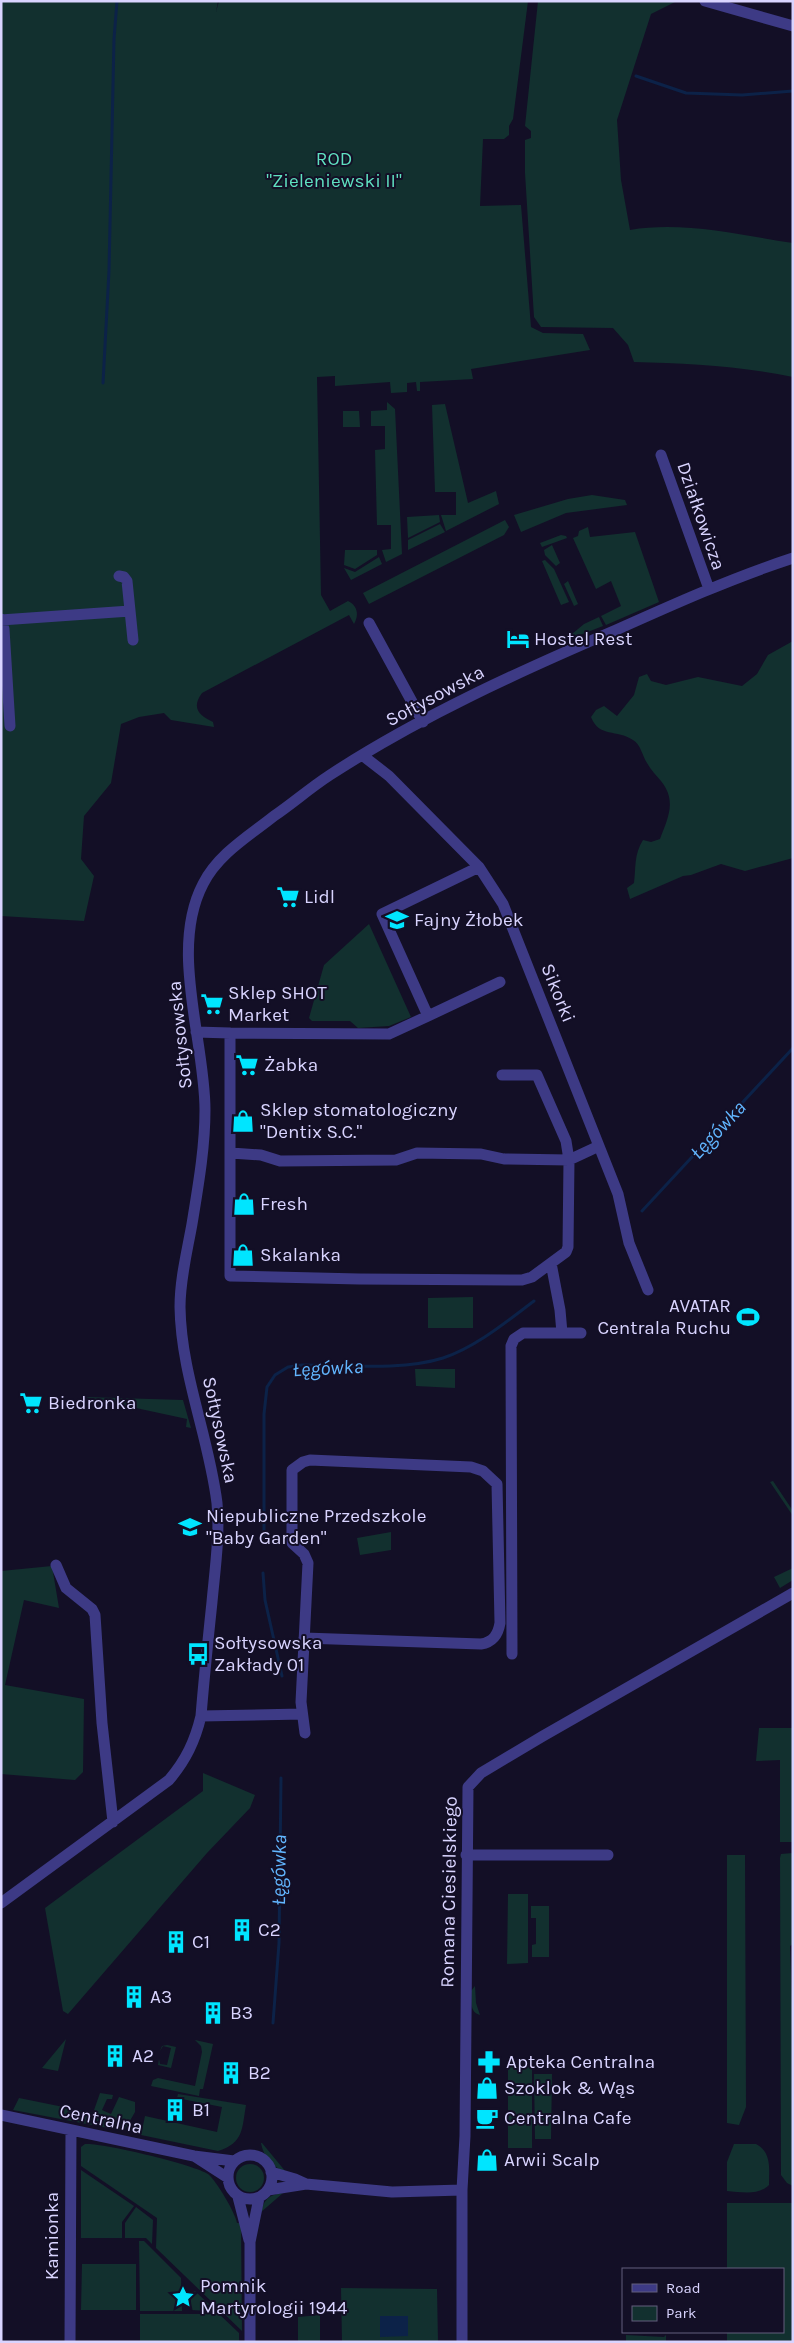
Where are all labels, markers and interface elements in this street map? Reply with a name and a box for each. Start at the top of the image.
park label: ROD "Zieleniewski II" [266,148,402,192]
street label: Działkowicza [672,459,730,573]
hotel icon: Hostel Rest [505,626,531,652]
place label: Hostel Rest [534,628,632,650]
street label: Sołtysowska [382,661,488,731]
supermarket icon: Lidl [275,884,301,910]
place label: Lidl [304,886,335,908]
school or university icon: Fajny Żłobek [384,907,410,933]
place label: Fajny Żłobek [414,909,524,931]
street label: Sikorki [536,960,580,1026]
street label: Sołtysowska [163,980,197,1090]
place label: Sklep SHOT Market [228,982,327,1026]
supermarket icon: Sklep SHOT Market [199,991,225,1017]
supermarket icon: Żabka [234,1052,260,1078]
place label: Żabka [264,1054,318,1076]
water label: Łęgówka [685,1096,751,1164]
place label: Sklep stomatologiczny "Dentix S.C." [260,1099,458,1143]
shop icon: Sklep stomatologiczny "Dentix S.C." [230,1108,256,1134]
shop icon: Fresh [231,1191,257,1217]
place label: Fresh [260,1193,308,1215]
shop icon: Skalanka [230,1242,256,1268]
place label: Skalanka [260,1244,341,1266]
place label: AVATAR Centrala Ruchu [597,1295,731,1339]
sports icon: AVATAR Centrala Ruchu [735,1304,761,1330]
water label: Łęgówka [292,1355,364,1381]
street label: Sołtysowska [198,1375,242,1485]
supermarket icon: Biedronka [18,1390,44,1416]
place label: Biedronka [48,1392,136,1414]
place label: Niepubliczne Przedszkole "Baby Garden" [206,1505,426,1549]
school or university icon: Niepubliczne Przedszkole "Baby Garden" [177,1514,203,1540]
place label: Sołtysowska Zakłady 01 [214,1632,322,1676]
bus stop icon: Sołtysowska Zakłady 01 [185,1641,211,1667]
street label: Romana Ciesielskiego [436,1796,462,1988]
water label: Łęgówka [267,1834,291,1906]
building icon: C2 [229,1917,255,1943]
place label: C2 [258,1919,281,1941]
building icon: C1 [163,1929,189,1955]
place label: C1 [192,1931,210,1953]
building icon: A3 [121,1984,147,2010]
place label: A3 [150,1986,172,2008]
building icon: B3 [200,2000,226,2026]
place label: B3 [230,2002,253,2024]
building icon: A2 [102,2043,128,2069]
place label: A2 [132,2045,154,2067]
pharmacy icon: Apteka Centralna [476,2049,502,2075]
place label: Apteka Centralna [506,2051,655,2073]
building icon: B2 [218,2060,244,2086]
place label: B2 [248,2062,271,2084]
shop icon: Szoklok & Wąs [474,2075,500,2101]
place label: Szoklok & Wąs [504,2077,635,2099]
building icon: B1 [162,2097,188,2123]
street label: Centralna [57,2099,145,2139]
place label: B1 [192,2099,210,2121]
cafe icon: Centralna Cafe [474,2105,500,2131]
place label: Centralna Cafe [504,2107,631,2129]
shop icon: Arwii Scalp [474,2147,500,2173]
place label: Arwii Scalp [504,2149,600,2171]
street label: Kamionka [41,2192,63,2280]
legend [622,2268,784,2333]
place label: Pomnik Martyrologii 1944 [200,2275,348,2319]
text: Road [666,2279,701,2297]
place icon: Pomnik Martyrologii 1944 [170,2284,196,2310]
text: Park [666,2304,696,2322]

